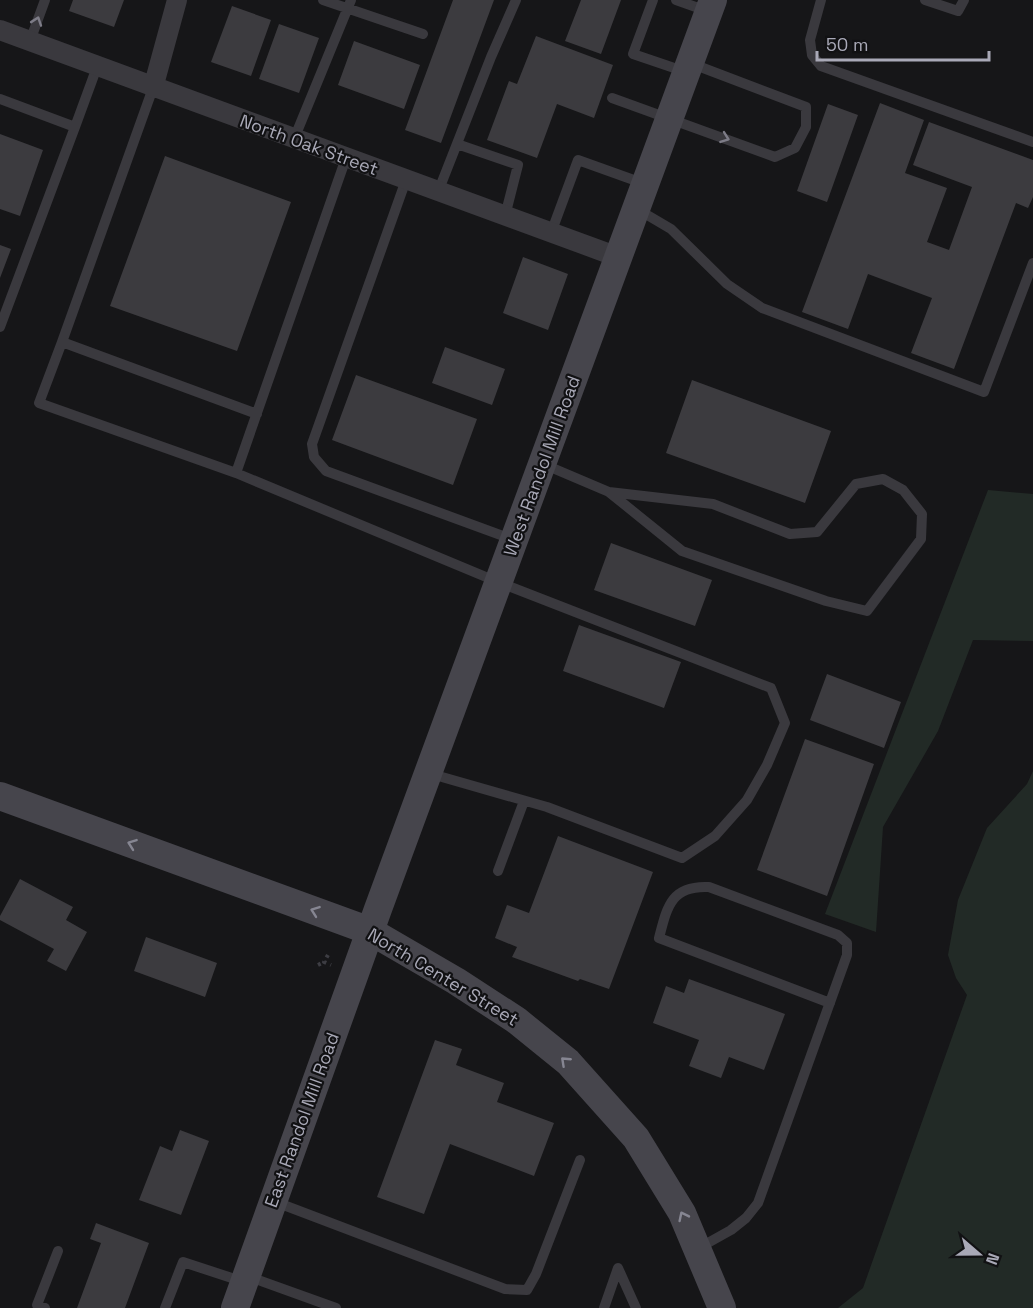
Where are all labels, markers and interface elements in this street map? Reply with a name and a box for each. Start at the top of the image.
one-way arrow [30,16,43,27]
scale bar [817,24,990,62]
text: 50 m [826,33,868,56]
street label: North Oak Street [237,109,381,180]
one-way arrow [719,131,730,144]
street label: West Randol Mill Road [498,372,585,559]
one-way arrow [127,839,138,851]
one-way arrow [310,906,321,919]
street label: North Center Street [364,922,523,1031]
street label: East Randol Mill Road [259,1029,344,1211]
one-way arrow [562,1057,572,1068]
one-way arrow [678,1211,690,1222]
north arrow [949,1224,1009,1284]
text: N [981,1250,1004,1268]

